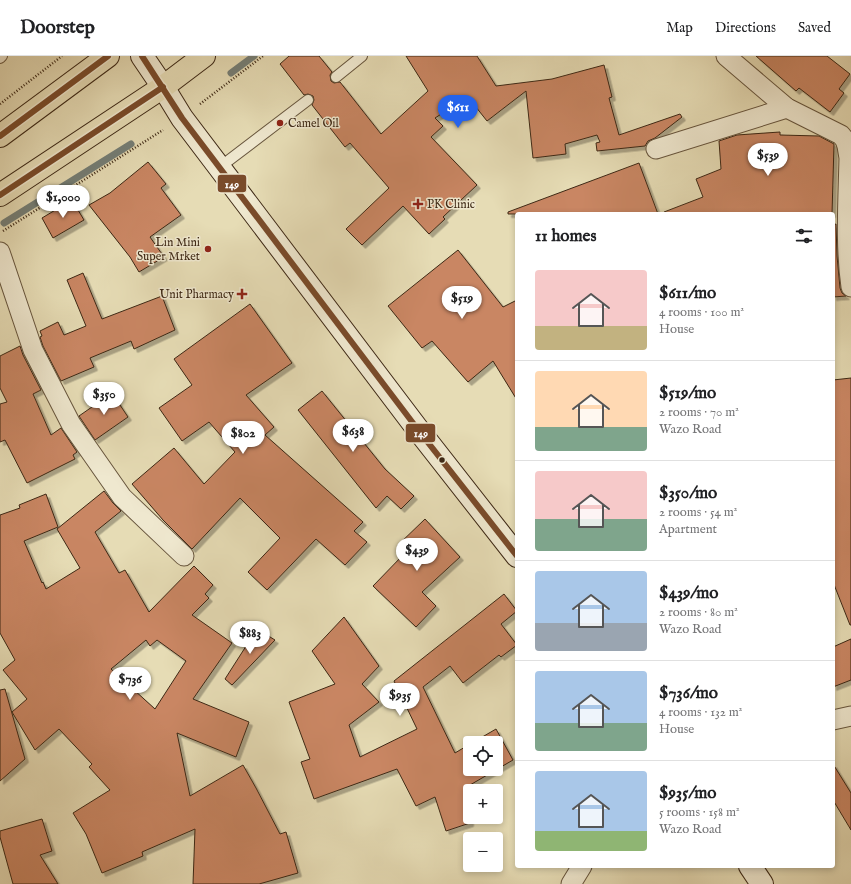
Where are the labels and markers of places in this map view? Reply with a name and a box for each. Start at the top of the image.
pin: $611 [434,95,482,129]
place label: Camel Oil [288,116,340,131]
marker: Camel Oil [275,118,285,128]
pin: $539 [744,143,792,177]
pin: $1,000 [30,185,96,219]
place label: PK Clinic [427,197,475,212]
marker: PK Clinic [412,198,424,210]
place label: Lin Mini Super Mrket [137,235,200,265]
marker: Lin Mini Super Mrket [203,244,213,254]
pin: $519 [438,286,486,320]
place label: Unit Pharmacy [159,287,234,302]
marker: Unit Pharmacy [237,289,247,299]
pin: $350 [80,382,128,416]
pin: $638 [329,419,377,453]
pin: $802 [219,421,267,455]
unlabelled marker [437,455,447,465]
pin: $439 [393,538,441,572]
pin: $883 [226,621,274,655]
pin: $736 [106,667,154,701]
pin: $935 [376,683,424,717]

